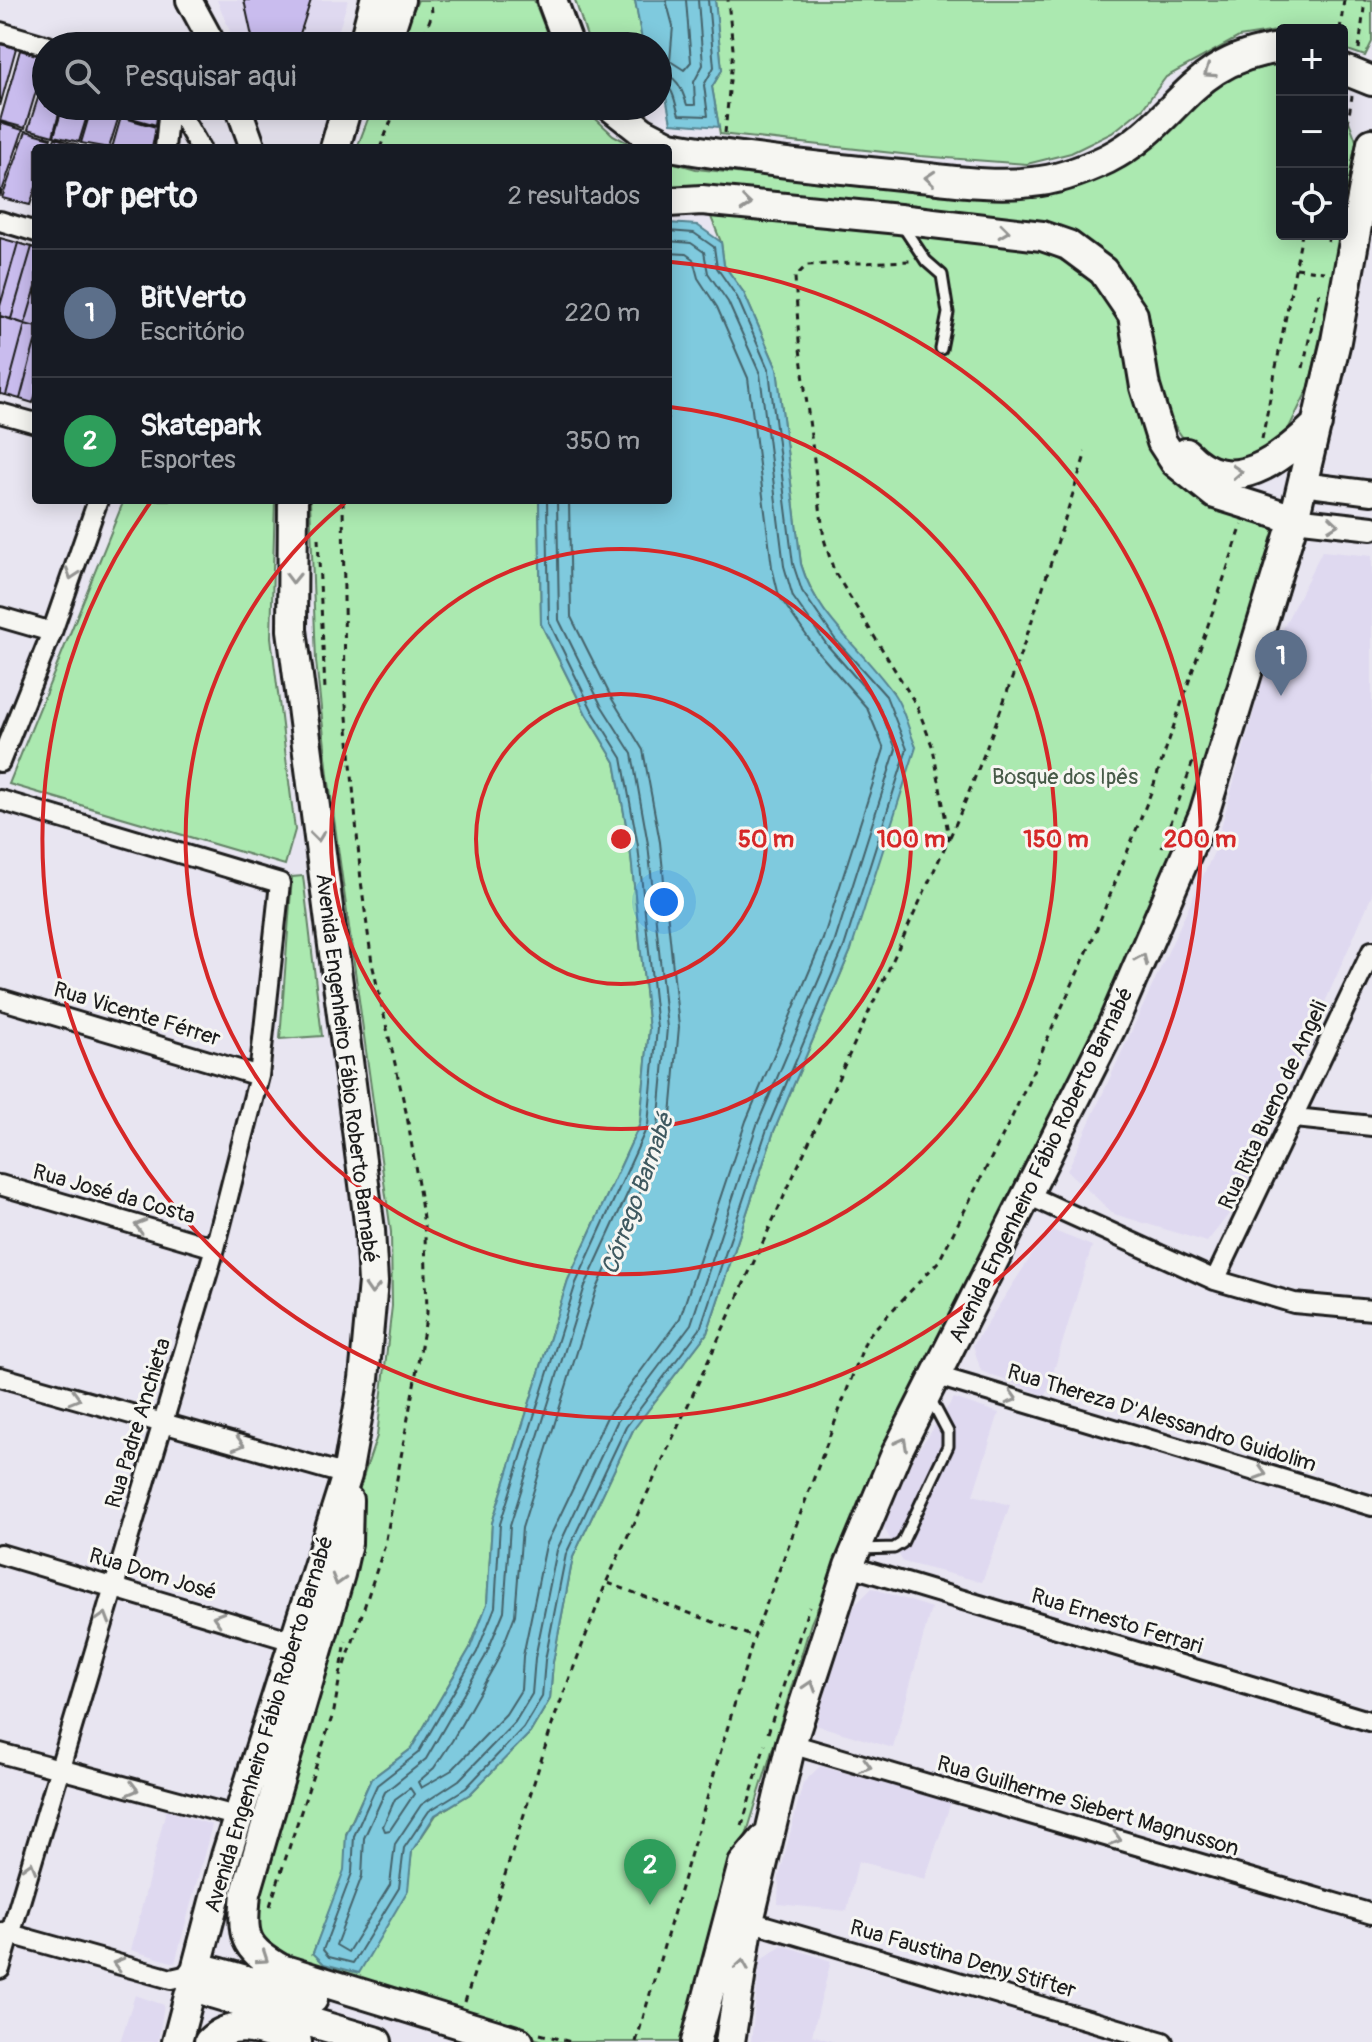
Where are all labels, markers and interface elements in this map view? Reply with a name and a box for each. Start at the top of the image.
map controls [1276,24,1348,240]
button: + [1276,24,1348,96]
search box [32,32,672,120]
icon: search [60,54,104,98]
text: Pesquisar aqui [124,58,296,95]
one-way arrow [1203,62,1218,77]
button: − [1276,96,1348,168]
button: locate [1276,168,1348,240]
one-way arrow [923,169,936,186]
text: Por perto [64,175,197,218]
text: 2 resultados [508,180,640,212]
one-way arrow [740,196,753,213]
one-way arrow [998,223,1011,240]
text: BitVerto [140,279,246,316]
text: 1 [85,297,95,329]
text: 220 m [564,297,640,329]
text: Escritório [140,316,245,348]
text: Skatepark [140,407,261,444]
text: 2 [83,425,97,457]
text: 350 m [565,425,640,457]
text: Esportes [140,444,236,476]
one-way arrow [1231,464,1244,481]
one-way arrow [1327,516,1340,533]
one-way arrow [66,566,82,580]
one-way arrow [284,572,301,585]
pin: 1 [1255,630,1307,696]
park label: Bosque dos Ipês [992,763,1138,791]
centre of rings [607,825,635,853]
text: 50 m [738,825,794,854]
text: 100 m [877,825,945,854]
text: 150 m [1023,825,1089,854]
text: 200 m [1164,825,1236,854]
one-way arrow [310,830,327,843]
street label: Avenida Engenheiro Fábio Roberto Barnabé [309,872,385,1264]
your location [644,882,684,922]
one-way arrow [1132,953,1148,967]
street label: Rua Vicente Férrer [50,975,224,1053]
street label: Avenida Engenheiro Fábio Roberto Barnabé [942,983,1140,1347]
street label: Rua Rita Bueno de Angeli [1212,996,1334,1214]
water label: Córrego Barnabé [595,1108,681,1278]
street label: Rua José da Costa [30,1157,198,1231]
one-way arrow [133,1219,147,1235]
one-way arrow [363,1283,380,1296]
street label: Rua Padre Anchieta [99,1335,177,1511]
street label: Rua Thereza D'Alessandro Guidolim [1004,1358,1320,1478]
one-way arrow [68,1389,82,1405]
one-way arrow [1005,1389,1019,1405]
one-way arrow [231,1435,245,1451]
one-way arrow [893,1436,908,1451]
one-way arrow [1254,1464,1268,1480]
street label: Avenida Engenheiro Fábio Roberto Barnabé [198,1532,340,1916]
street label: Rua Dom José [86,1541,220,1607]
one-way arrow [330,1572,347,1586]
street label: Rua Ernesto Ferrari [1028,1582,1206,1660]
one-way arrow [95,1611,111,1625]
one-way arrow [212,1611,225,1627]
one-way arrow [801,1679,817,1693]
street label: Rua Guilherme Siebert Magnusson [934,1749,1242,1863]
one-way arrow [859,1757,873,1773]
one-way arrow [126,1780,139,1797]
one-way arrow [1108,1830,1122,1846]
pin: 2 [624,1839,676,1905]
one-way arrow [21,1861,37,1874]
street label: Rua Faustina Deny Stifter [847,1913,1079,2005]
one-way arrow [255,1948,269,1963]
one-way arrow [111,1957,125,1973]
one-way arrow [733,1958,750,1972]

